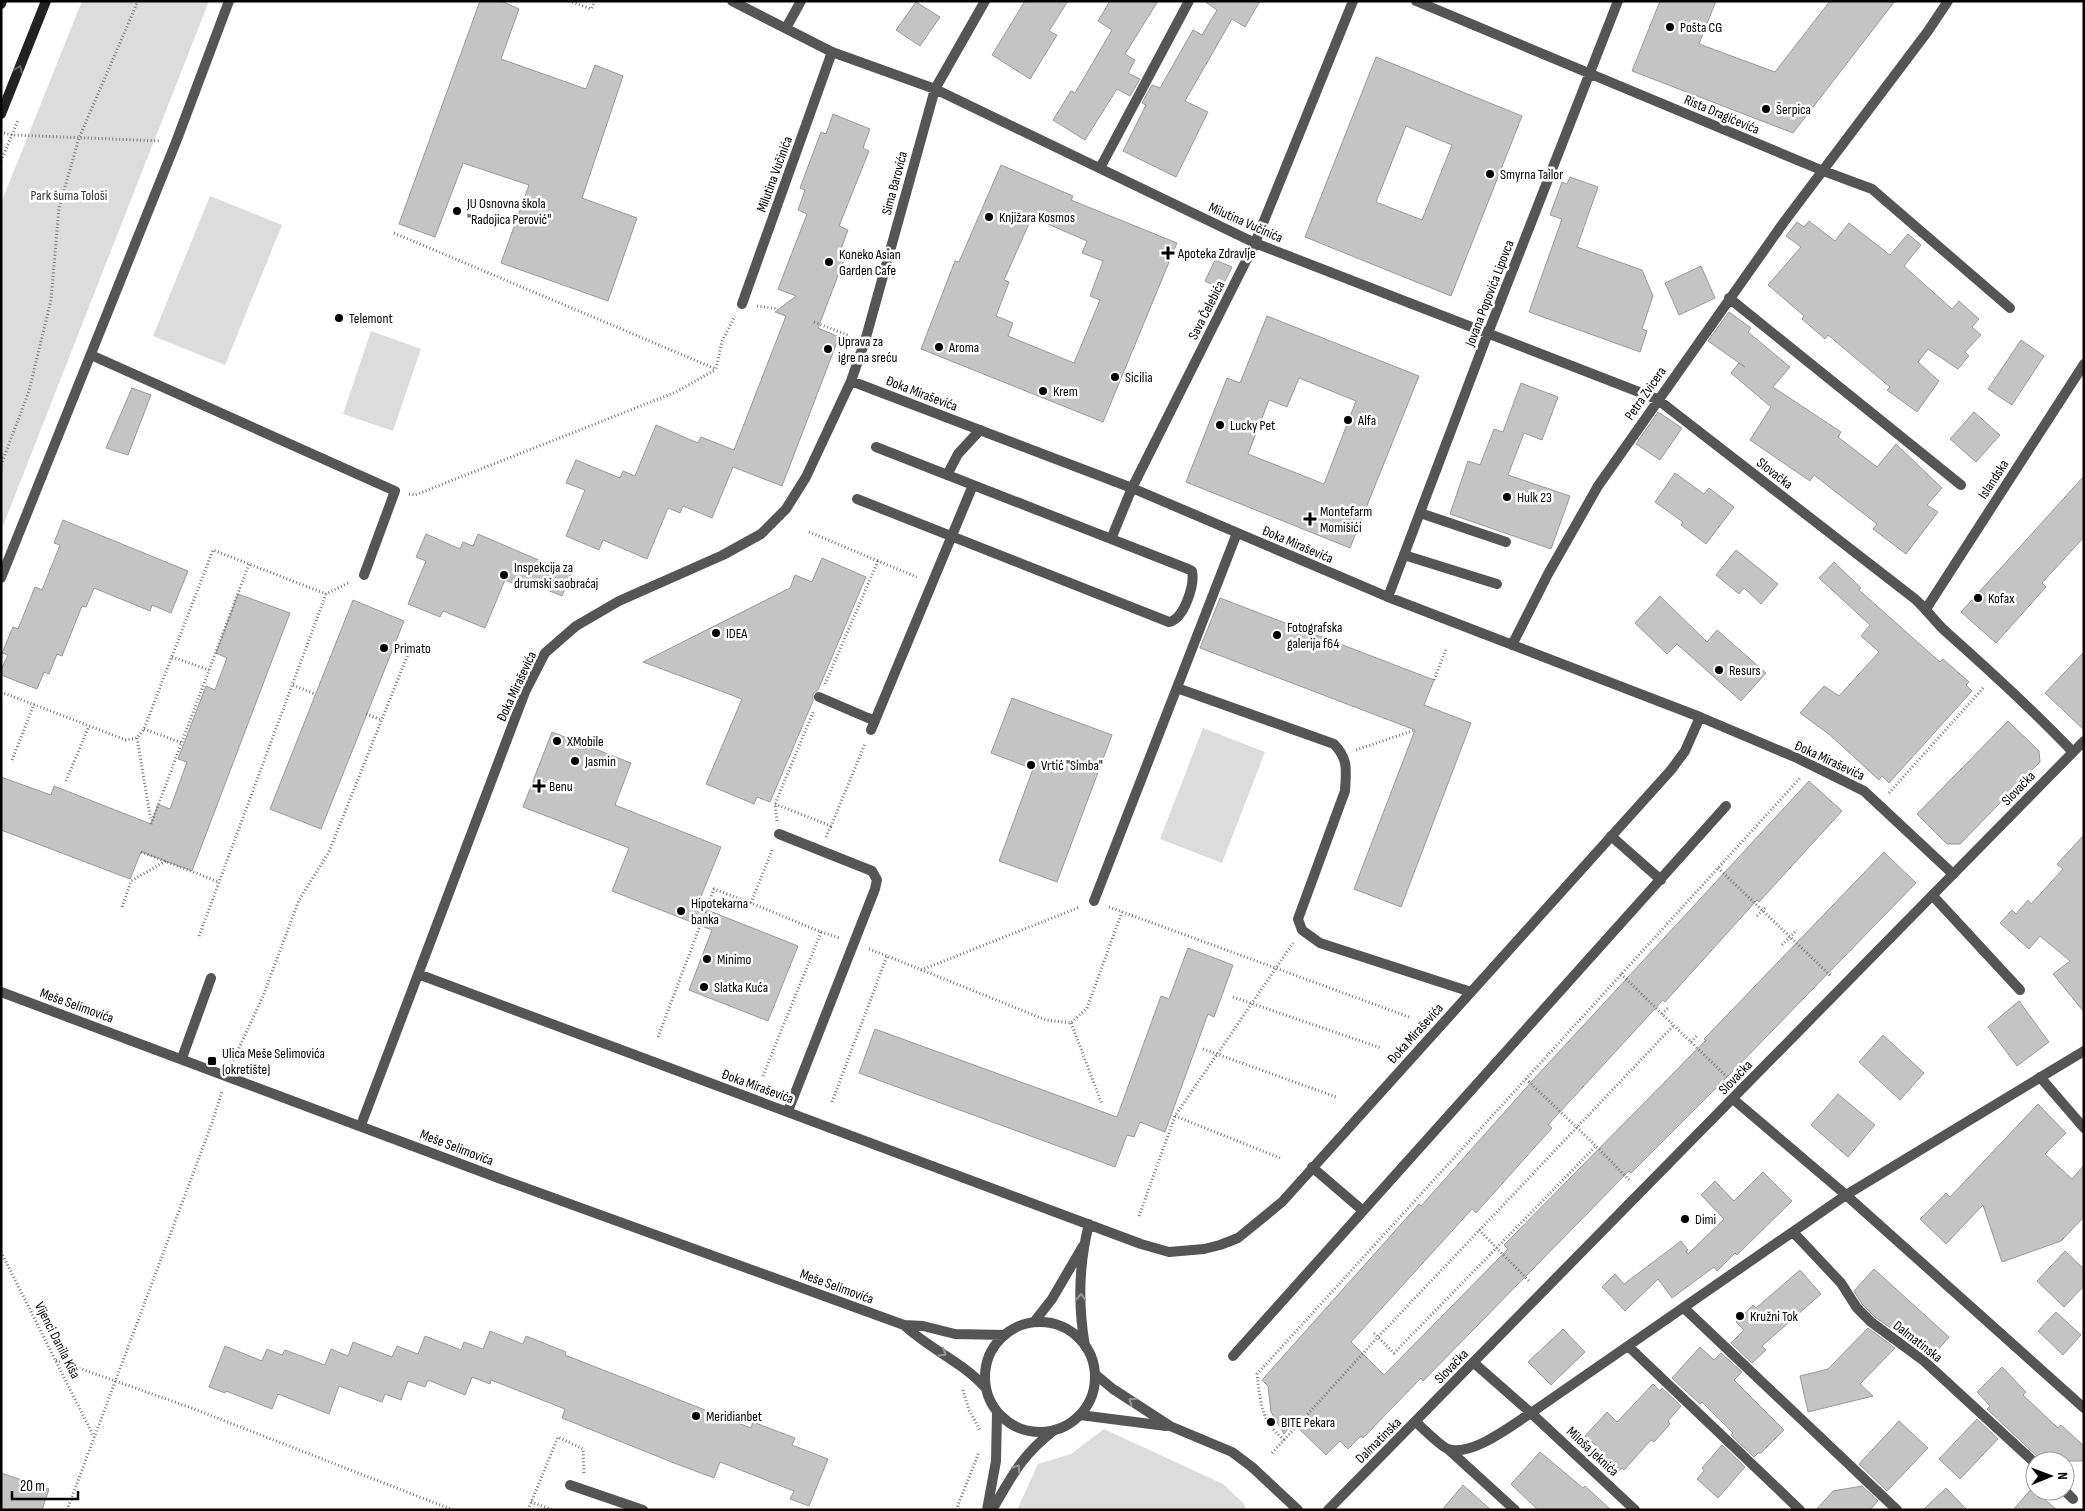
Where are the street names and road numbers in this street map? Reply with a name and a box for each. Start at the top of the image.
street label: Rista Dragićevića [1682,91,1762,138]
street label: Milutina Vučinića [753,134,796,214]
street label: Sima Barovića [878,149,911,217]
street label: Milutina Vučinića [1206,199,1286,246]
street label: Jovana Popovića Lipovca [1461,238,1518,350]
street label: Sava Čelebića [1184,278,1229,343]
street label: Petra Zvicera [1621,363,1670,423]
street label: Đoka Miraševića [884,372,960,415]
street label: Slovačka [1753,454,1796,493]
street label: Islandska [1974,456,2012,502]
street label: Đoka Miraševića [1260,522,1336,567]
street label: Đoka Miraševića [493,649,540,724]
street label: Đoka Miraševića [1792,737,1867,784]
street label: Slovačka [1998,768,2039,809]
street label: Meše Selimovića [38,984,116,1027]
street label: Đoka Miraševića [1384,1000,1447,1067]
street label: Slovačka [1715,1057,1756,1098]
street label: Đoka Miraševića [720,1066,796,1107]
street label: Meše Selimovića [418,1126,496,1169]
street label: Meše Selimovića [798,1265,876,1308]
street label: Vijenci Danila Kiša [31,1299,84,1381]
street label: Dalmatinska [1890,1317,1946,1366]
street label: Slovačka [1431,1346,1472,1387]
street label: Dalmatinska [1352,1414,1405,1467]
street label: Miloša Jeknića [1563,1423,1622,1480]

